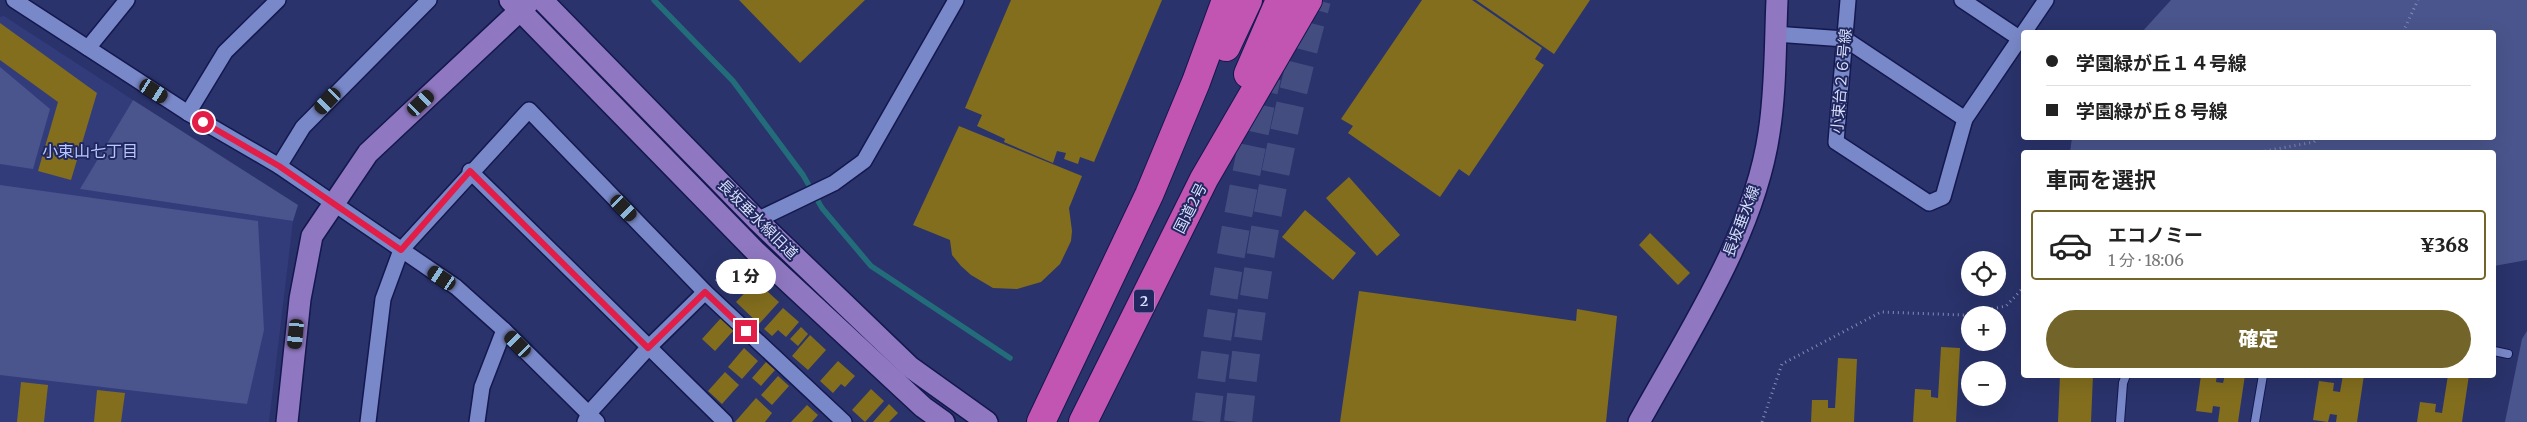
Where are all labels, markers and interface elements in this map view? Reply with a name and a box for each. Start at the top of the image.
street label: 小束台２６号線 [1827,28,1855,134]
text: 学園緑が丘１４号線 [2076,51,2247,75]
car [137,77,170,105]
car [312,85,343,117]
car [404,87,437,119]
text: 学園緑が丘８号線 [2076,99,2228,123]
route start [192,111,214,133]
district label: 小束山七丁目 [42,141,138,161]
text: 車両を選択 [2046,166,2156,194]
street label: 長坂垂水線旧道 [714,175,802,263]
street label: 国道2号 [1169,180,1211,236]
street label: 長坂垂水線 [1719,183,1763,259]
car [608,192,639,224]
icon: car [2048,223,2093,268]
text: エコノミー [2108,223,2203,247]
text: ¥368 [2420,233,2469,257]
text: 1 分 · 18:06 [2108,250,2184,270]
map controls [1961,251,2006,406]
button: locate [1961,251,2006,296]
callout: 1 分 [716,258,776,294]
car [425,263,458,293]
text: 1 分 [732,266,760,286]
road number: 2 [1134,290,1154,312]
button: + [1961,306,2006,351]
button: 確定 [2046,310,2471,368]
car [286,318,305,350]
route end [735,320,757,342]
car [502,328,533,360]
button: − [1961,361,2006,406]

